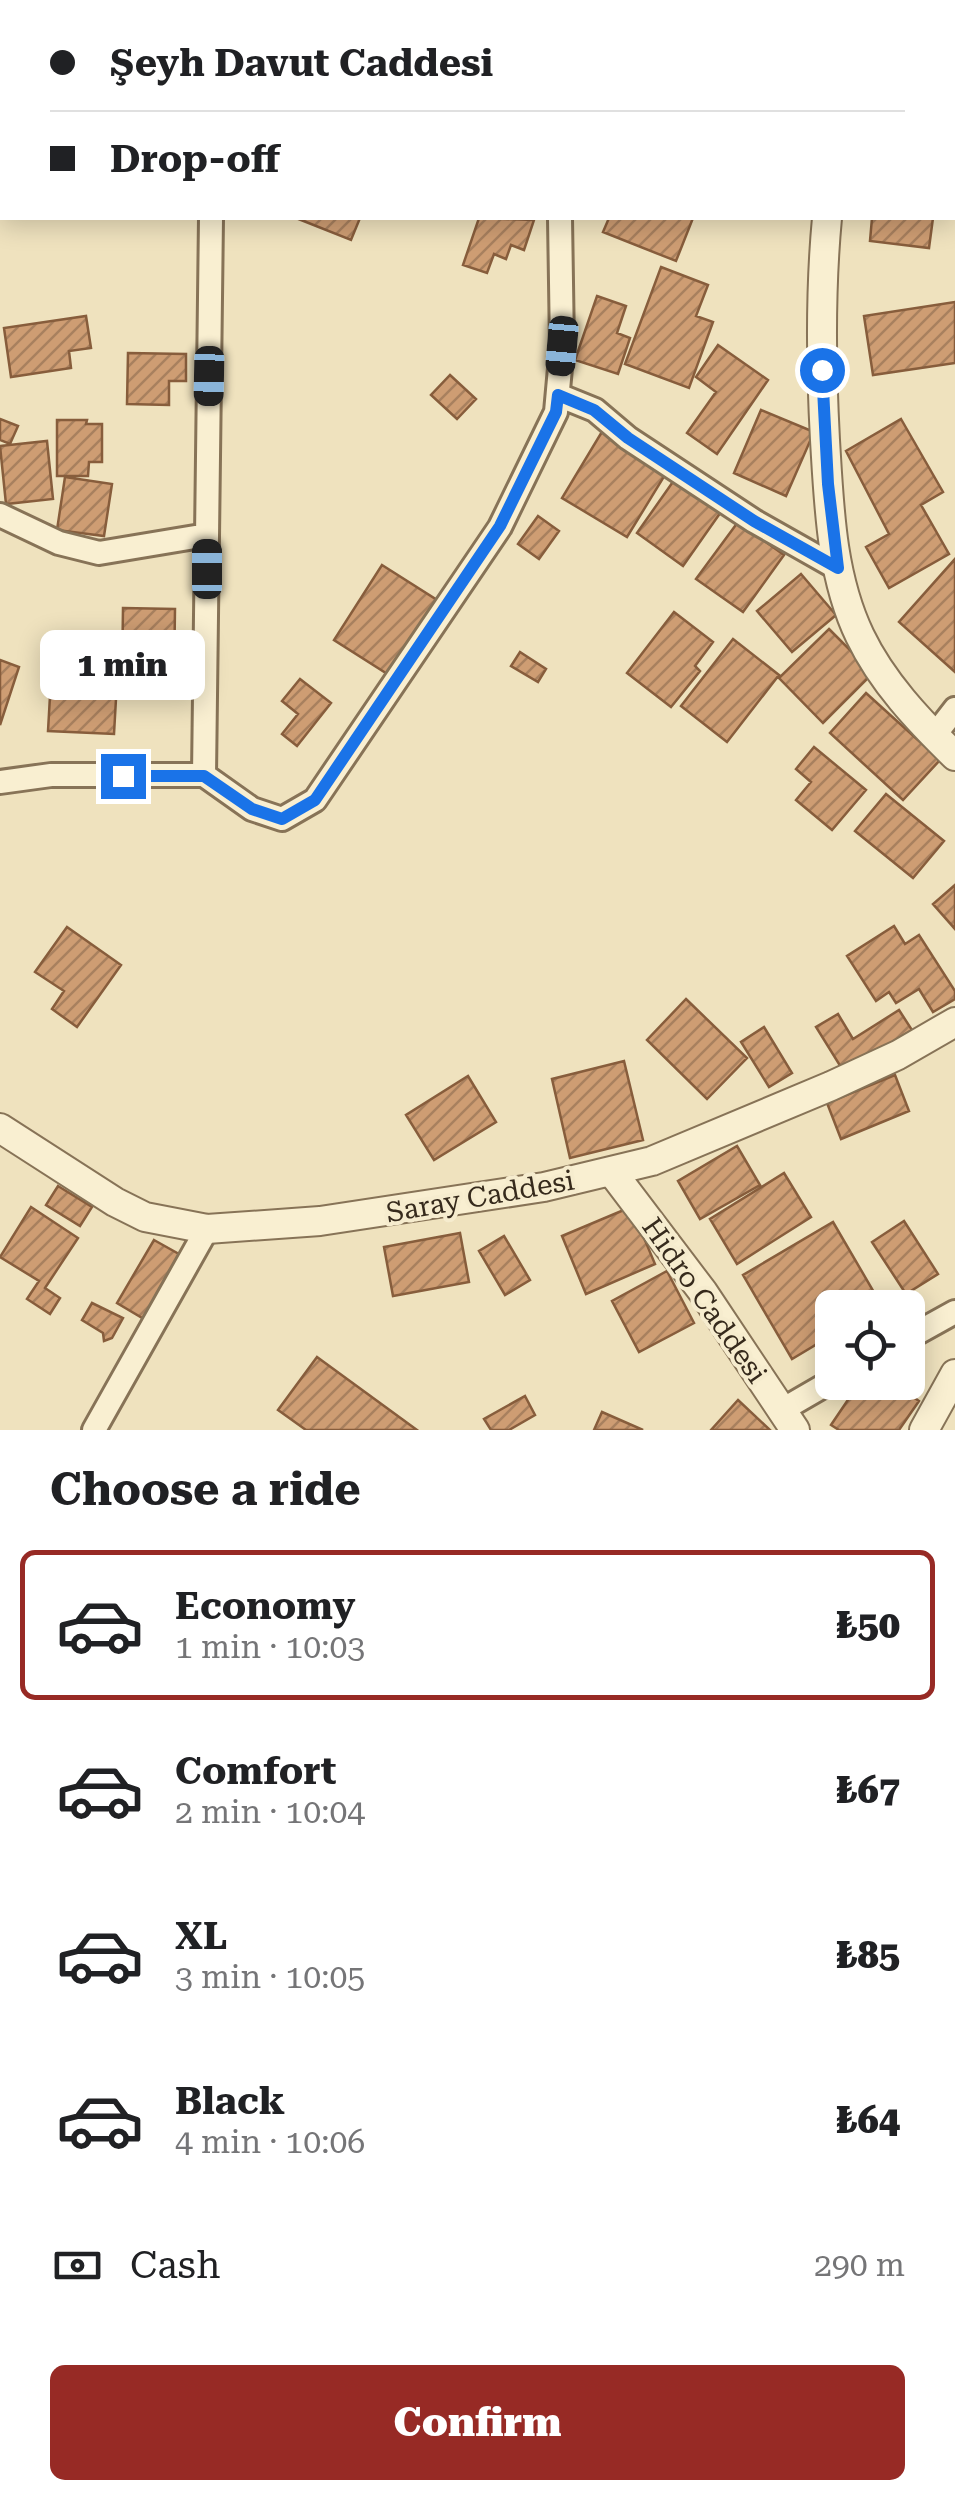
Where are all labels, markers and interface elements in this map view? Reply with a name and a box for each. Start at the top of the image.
text: Şeyh Davut Caddesi [110,41,493,85]
text: Drop-off [110,137,280,181]
car [544,315,580,377]
car [193,346,225,406]
route start [800,348,845,393]
car [192,539,222,599]
callout: 1 min [41,631,206,701]
text: 1 min [78,646,167,684]
route end [101,754,146,799]
street label: Saray Caddesi [383,1164,577,1229]
street label: Hidro Caddesi [635,1211,774,1389]
map controls [815,1290,925,1400]
button: locate [815,1290,925,1400]
text: Choose a ride [50,1463,361,1516]
icon: car [55,1580,145,1670]
text: Economy [175,1584,355,1628]
text: ₺50 [836,1603,900,1647]
text: 1 min · 10:03 [175,1628,365,1666]
icon: car [55,1745,145,1835]
text: Comfort [175,1749,336,1793]
text: ₺67 [836,1768,900,1812]
text: 2 min · 10:04 [175,1793,365,1831]
icon: car [55,1910,145,2000]
text: XL [175,1914,227,1958]
text: ₺85 [836,1933,900,1977]
text: 3 min · 10:05 [175,1958,365,1996]
icon: car [55,2075,145,2165]
text: Black [175,2079,285,2123]
text: ₺64 [836,2098,900,2142]
text: 4 min · 10:06 [175,2123,365,2161]
icon: cash [50,2238,105,2293]
text: Cash [130,2243,220,2287]
text: 290 m [814,2246,905,2284]
button: Confirm [50,2365,905,2480]

